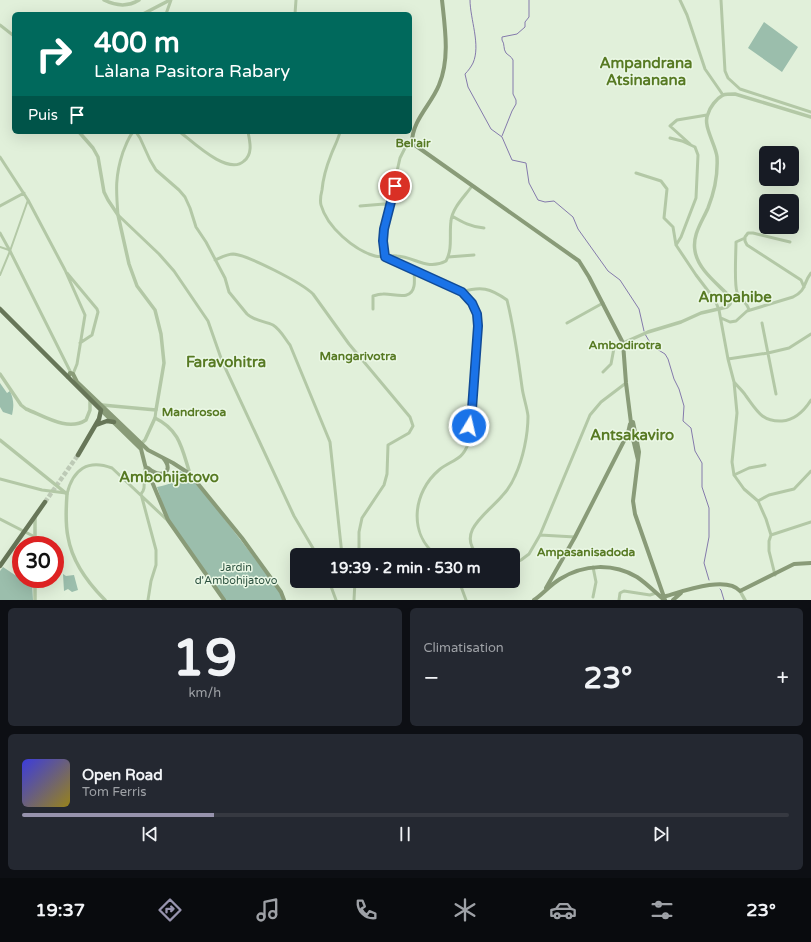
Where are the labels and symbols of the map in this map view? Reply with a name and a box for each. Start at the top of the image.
district label: Ampandrana Atsinanana [599,54,693,89]
district label: Bel'air [395,136,431,150]
pin [378,169,412,203]
district label: Ampahibe [698,288,772,307]
district label: Ambodirotra [589,338,662,352]
district label: Mangarivotra [320,349,397,364]
district label: Faravohitra [186,353,266,371]
district label: Mandrosoa [162,405,227,419]
position arrow [448,405,490,447]
district label: Antsakaviro [590,426,674,444]
district label: Ambohijatovo [119,468,219,487]
speed limit sign: 30 [12,536,64,588]
district label: Ampasanisadoda [537,545,636,560]
park label: Jardin d'Ambohijatovo [195,561,278,587]

